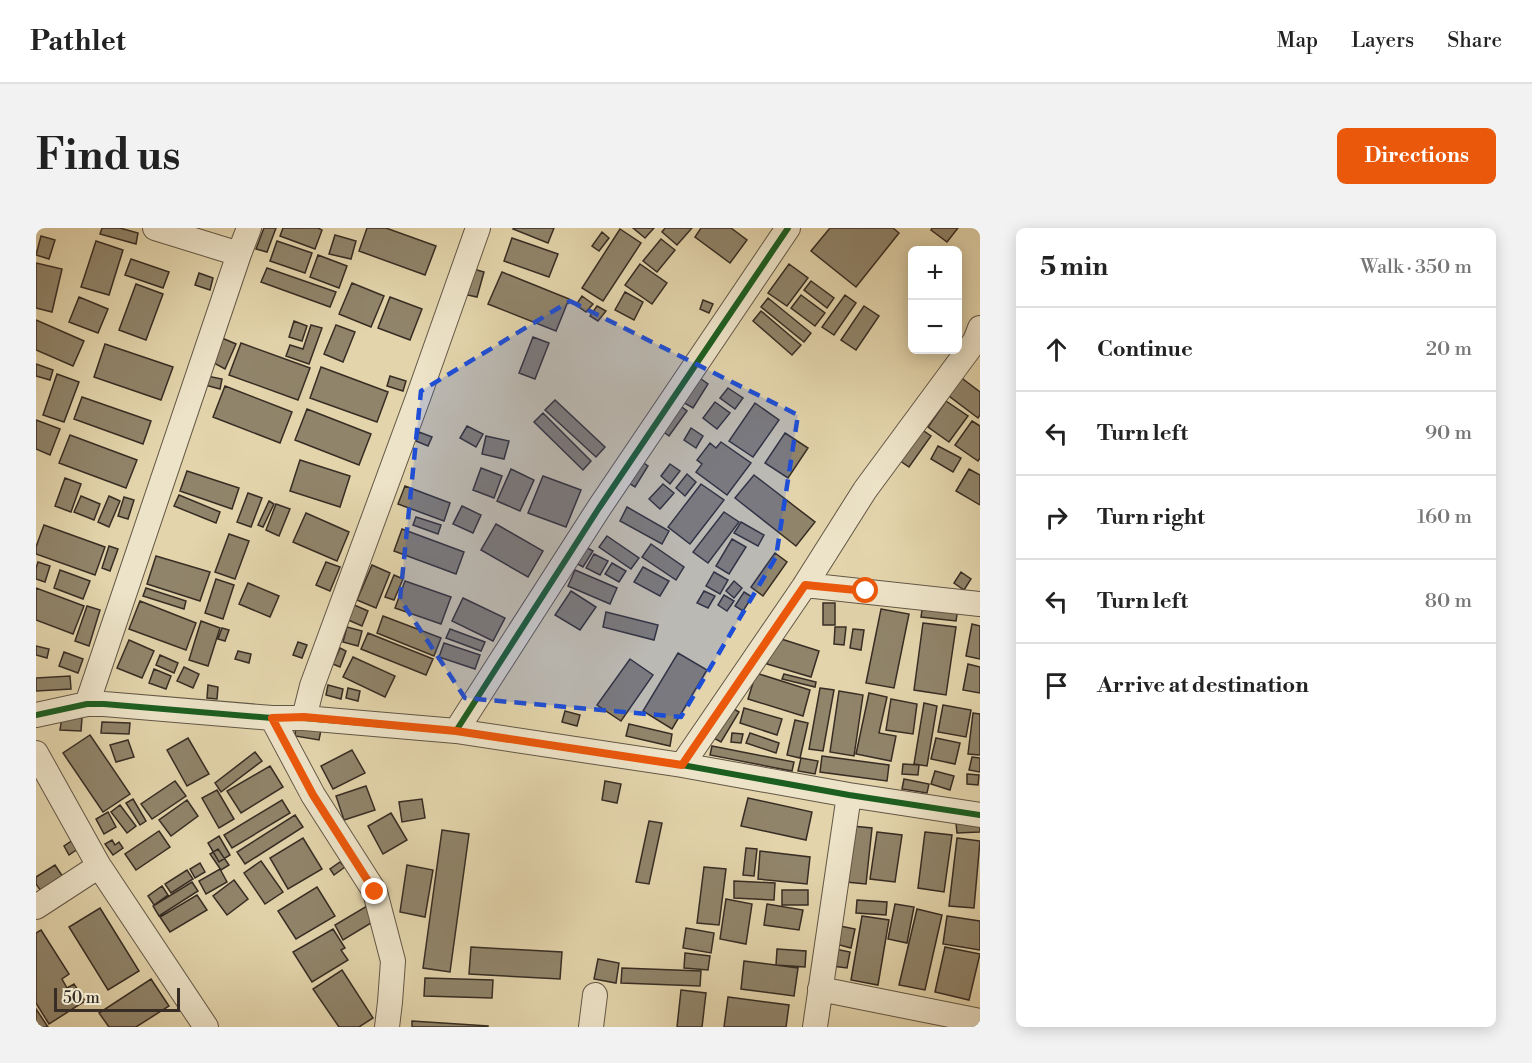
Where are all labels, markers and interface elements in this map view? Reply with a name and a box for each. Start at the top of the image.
text: Pathlet [30,24,126,59]
text: Map [1277,28,1318,54]
text: Layers [1351,28,1414,54]
text: Share [1447,28,1502,54]
button: Directions [1337,128,1496,184]
text: Find us [36,130,180,183]
map controls [908,246,962,354]
button: + [908,246,962,300]
text: 5 min [1040,251,1108,283]
text: Walk · 350 m [1360,255,1472,280]
button: − [908,300,962,354]
icon: ahead [1040,333,1073,366]
text: Continue [1097,336,1193,363]
text: 20 m [1426,337,1472,362]
icon: left [1040,417,1073,450]
text: Turn left [1097,420,1188,447]
text: 90 m [1425,421,1472,446]
icon: right [1040,501,1073,534]
text: Turn right [1097,504,1205,531]
text: 160 m [1417,505,1472,530]
route start [852,577,878,603]
icon: left [1040,585,1073,618]
text: Turn left [1097,588,1188,615]
text: 80 m [1425,589,1472,614]
icon: arrive [1040,669,1073,702]
text: Arrive at destination [1097,672,1309,699]
route end [361,878,387,904]
scale bar [54,985,180,1012]
text: 50 m [63,988,100,1008]

